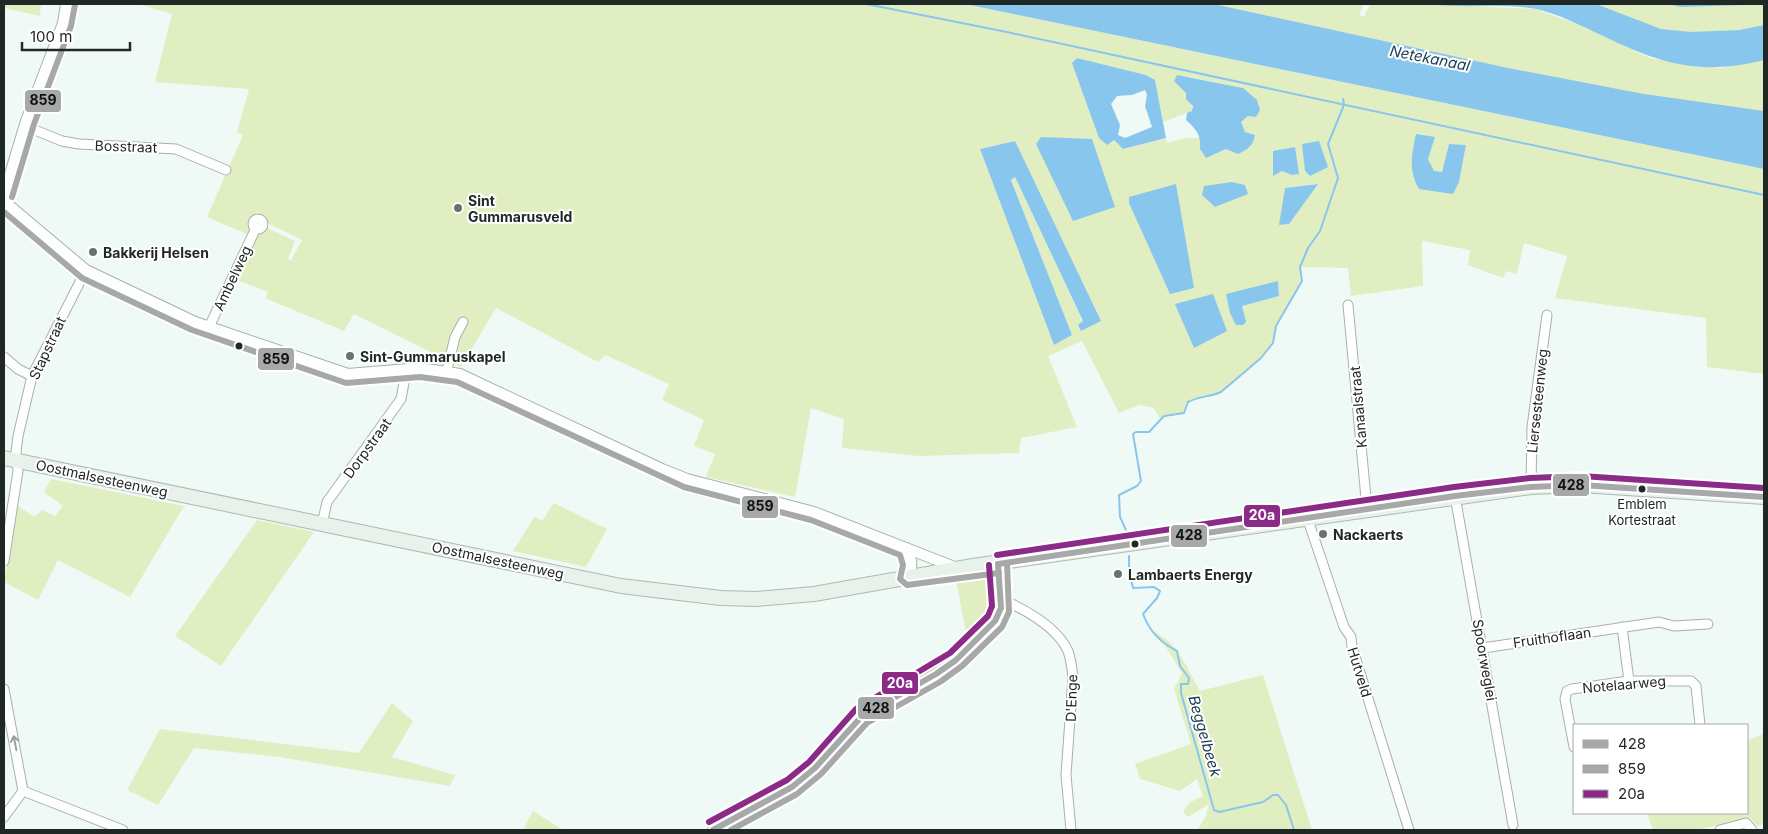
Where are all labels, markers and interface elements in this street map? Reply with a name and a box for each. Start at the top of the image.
scale bar [22,20,130,52]
text: 100 m [30,27,72,46]
water label: Netekanaal [1388,41,1472,75]
line badge: 859 [24,89,62,113]
text: 859 [29,91,57,108]
street label: Bosstraat [94,136,158,156]
place label: Sint Gummarusveld [468,192,572,225]
marker: Sint Gummarusveld [452,202,464,214]
street label: Ambelweg [210,243,254,313]
place label: Bakkerij Helsen [103,244,209,261]
marker: Bakkerij Helsen [87,246,99,258]
street label: Stapstraat [25,313,69,382]
unlabelled marker [234,341,244,351]
line badge: 859 [257,347,295,371]
place label: Sint-Gummaruskapel [360,348,506,365]
street label: Liersesteenweg [1523,348,1551,454]
text: 859 [262,350,290,367]
marker: Sint-Gummaruskapel [344,350,356,362]
street label: Kanaalstraat [1346,365,1370,449]
street label: Dorpstraat [340,414,395,481]
street label: Oostmalsesteenweg [34,456,170,500]
line badge: 428 [1552,473,1590,497]
text: 428 [1557,476,1585,493]
marker: Emblem Kortestraat [1637,484,1647,494]
line badge: 859 [741,495,779,519]
place label: Emblem Kortestraat [1608,496,1676,528]
text: 859 [746,497,774,514]
line badge: 20a [1243,504,1281,528]
text: 20a [1249,506,1275,523]
line badge: 428 [1170,524,1208,548]
text: 428 [1175,526,1203,543]
place label: Nackaerts [1333,526,1404,543]
marker: Nackaerts [1317,528,1329,540]
street label: Oostmalsesteenweg [430,538,566,582]
unlabelled marker [1130,539,1140,549]
place label: Lambaerts Energy [1128,566,1253,583]
marker: Lambaerts Energy [1112,568,1124,580]
street label: Spoorweglei [1469,618,1501,702]
street label: Fruithoflaan [1512,623,1592,651]
street label: Hutveld [1344,645,1376,699]
line badge: 20a [881,671,919,695]
street label: Notelaarweg [1581,672,1667,696]
text: 20a [887,674,913,691]
street label: D'Enge [1062,674,1080,722]
water label: Beggelbeek [1184,693,1226,780]
line badge: 428 [857,696,895,720]
text: 428 [862,699,890,716]
legend [1573,724,1748,814]
text: 428 [1618,734,1646,753]
one-way arrow [9,736,19,752]
text: 859 [1618,759,1646,778]
text: 20a [1618,784,1645,803]

